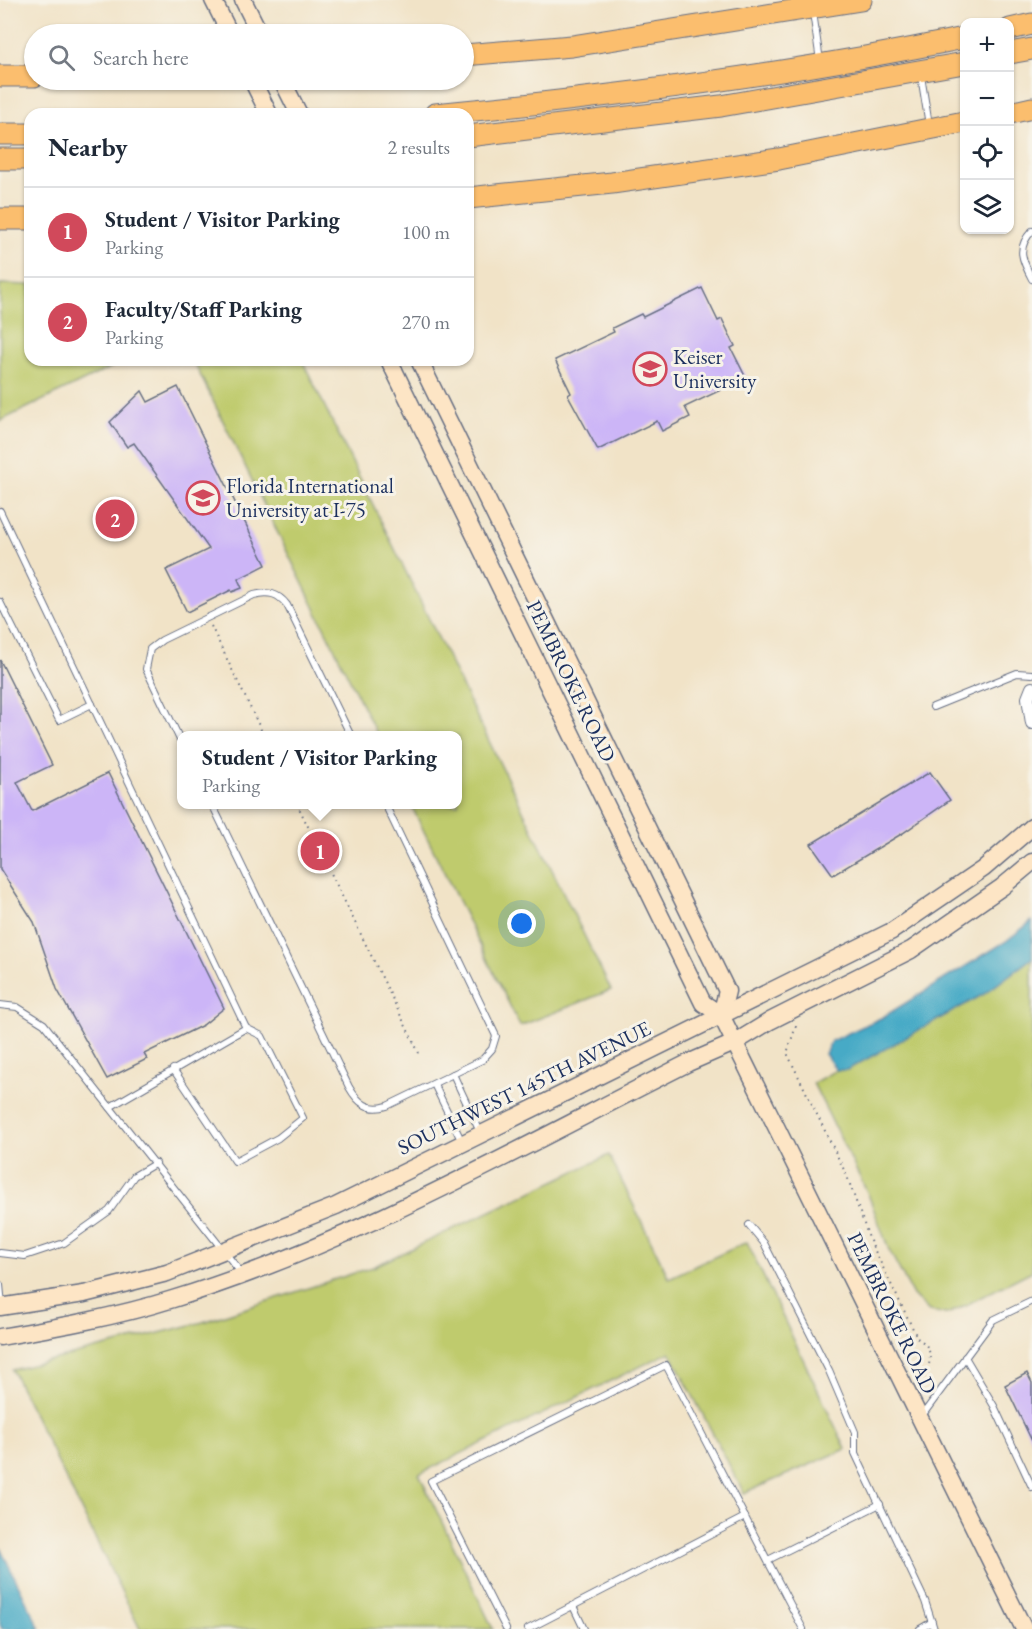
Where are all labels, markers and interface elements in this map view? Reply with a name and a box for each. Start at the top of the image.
map controls [960,18,1014,234]
button: + [960,18,1014,72]
search box [24,24,474,90]
icon: search [45,41,78,74]
text: Search here [93,43,188,72]
button: − [960,72,1014,126]
button: locate [960,126,1014,180]
text: Nearby [48,130,128,164]
text: 2 results [387,134,450,160]
button: layers [960,180,1014,234]
text: Student / Visitor Parking [105,205,340,234]
text: 1 [62,219,73,245]
text: 100 m [402,219,450,245]
text: Parking [105,234,163,260]
text: Faculty/Staff Parking [105,295,302,324]
text: 2 [62,309,73,335]
text: 270 m [402,309,450,335]
text: Parking [105,324,163,350]
place label: Keiser University [673,343,757,394]
school or university icon: Keiser University [632,351,668,387]
place label: Florida International University at I-75 [226,472,394,523]
school or university icon: Florida International University at I-75 [185,480,221,516]
pin: 2 [96,496,134,542]
street label: PEMBROKE ROAD [521,595,622,766]
popup [177,731,462,809]
text: Student / Visitor Parking [202,743,437,772]
text: Parking [202,772,260,798]
pin: 1 [300,828,340,874]
your location [507,909,536,938]
street label: SOUTHWEST 145TH AVENUE [393,1014,655,1161]
street label: PEMBROKE ROAD [842,1227,943,1398]

